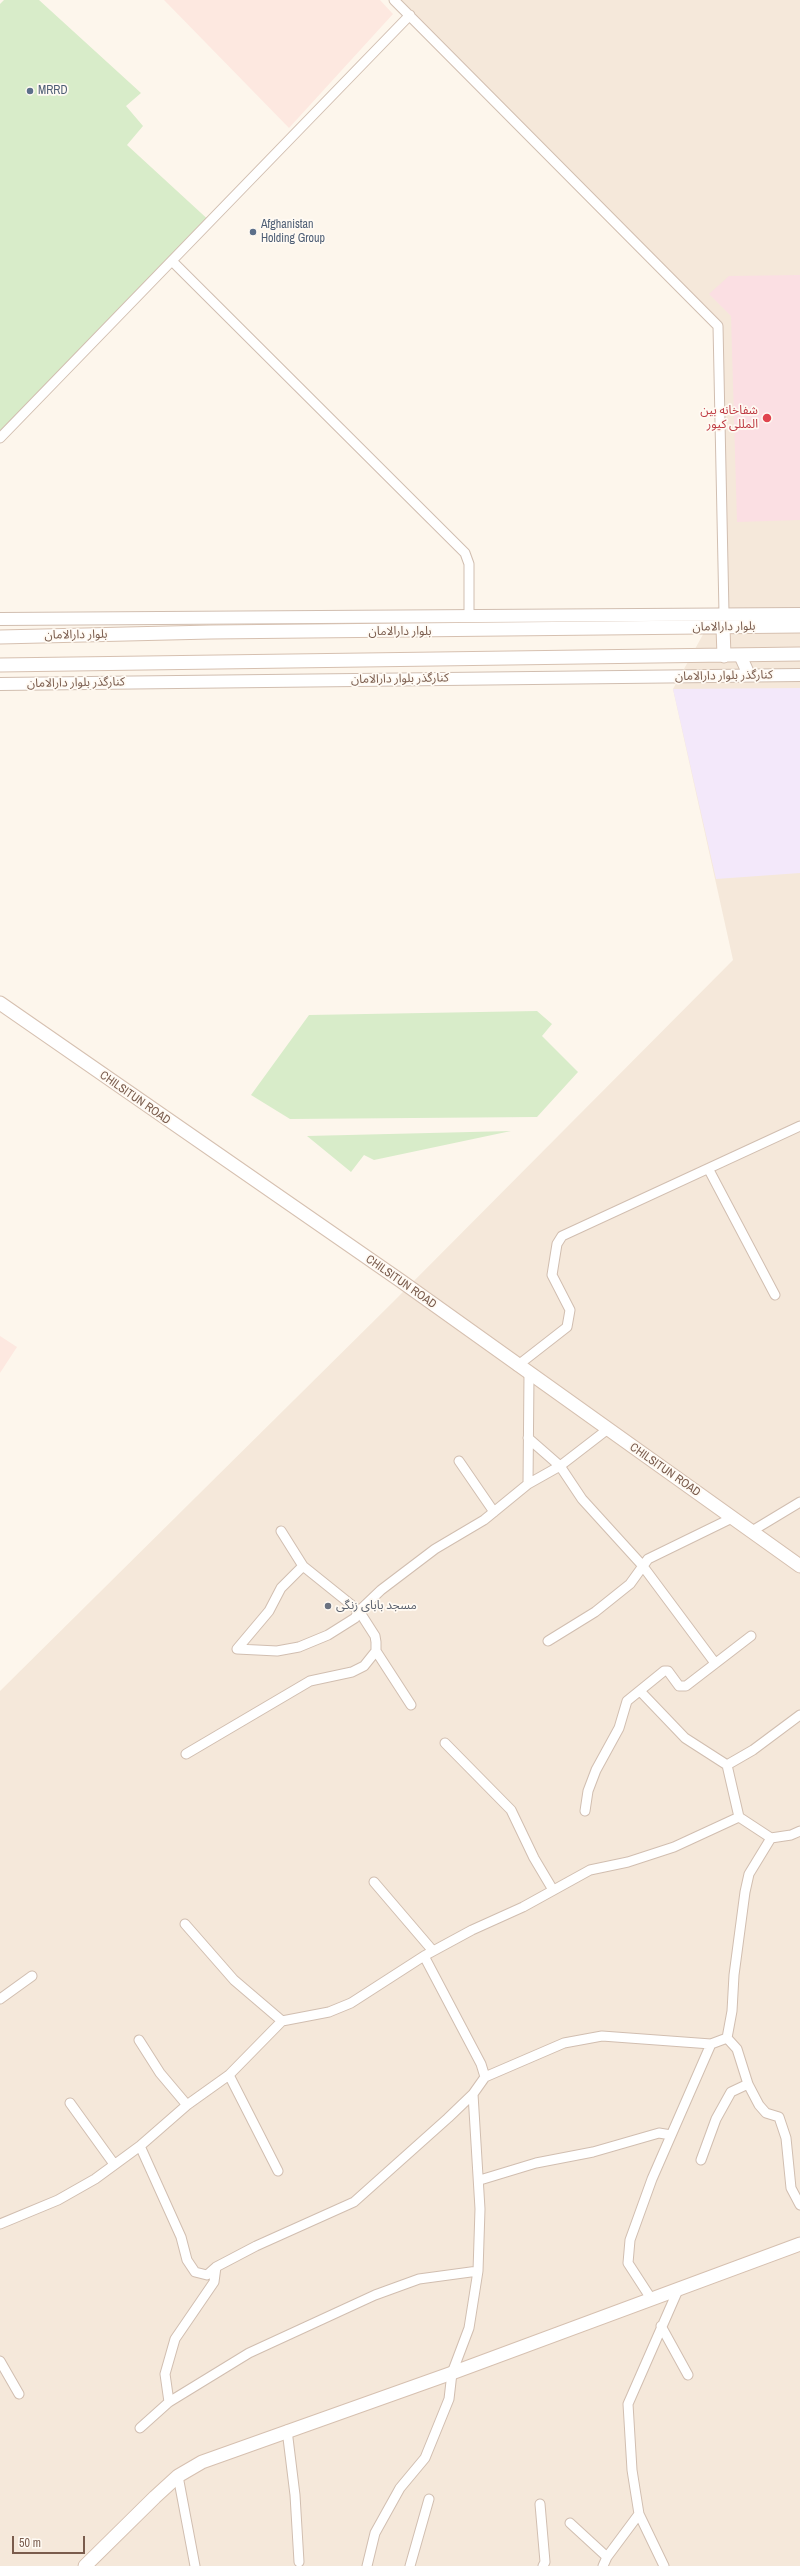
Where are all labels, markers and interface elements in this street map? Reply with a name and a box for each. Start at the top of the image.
place label: MRRD [38,84,68,98]
marker: MRRD [25,86,35,96]
place label: Afghanistan Holding Group [261,218,325,246]
marker: Afghanistan Holding Group [248,227,258,237]
place label: شفاخانه بین المللی کیور [700,404,758,432]
marker: شفاخانه بین المللی کیور [761,412,773,424]
street label: بلوار دارالامان [692,619,756,635]
street label: بلوار دارالامان [368,625,432,639]
street label: بلوار دارالامان [44,627,108,643]
street label: کنارگذر بلوار دارالامان [675,668,773,684]
street label: کنارگذر بلوار دارالامان [351,671,449,687]
street label: کنارگذر بلوار دارالامان [27,675,125,691]
street label: CHILSITUN ROAD [97,1068,173,1128]
street label: CHILSITUN ROAD [363,1252,439,1312]
street label: CHILSITUN ROAD [627,1440,703,1500]
place label: مسجد بابای زنگی [336,1599,417,1613]
marker: مسجد بابای زنگی [323,1601,333,1611]
scale bar [14,2528,87,2554]
text: 50 m [19,2535,41,2551]

